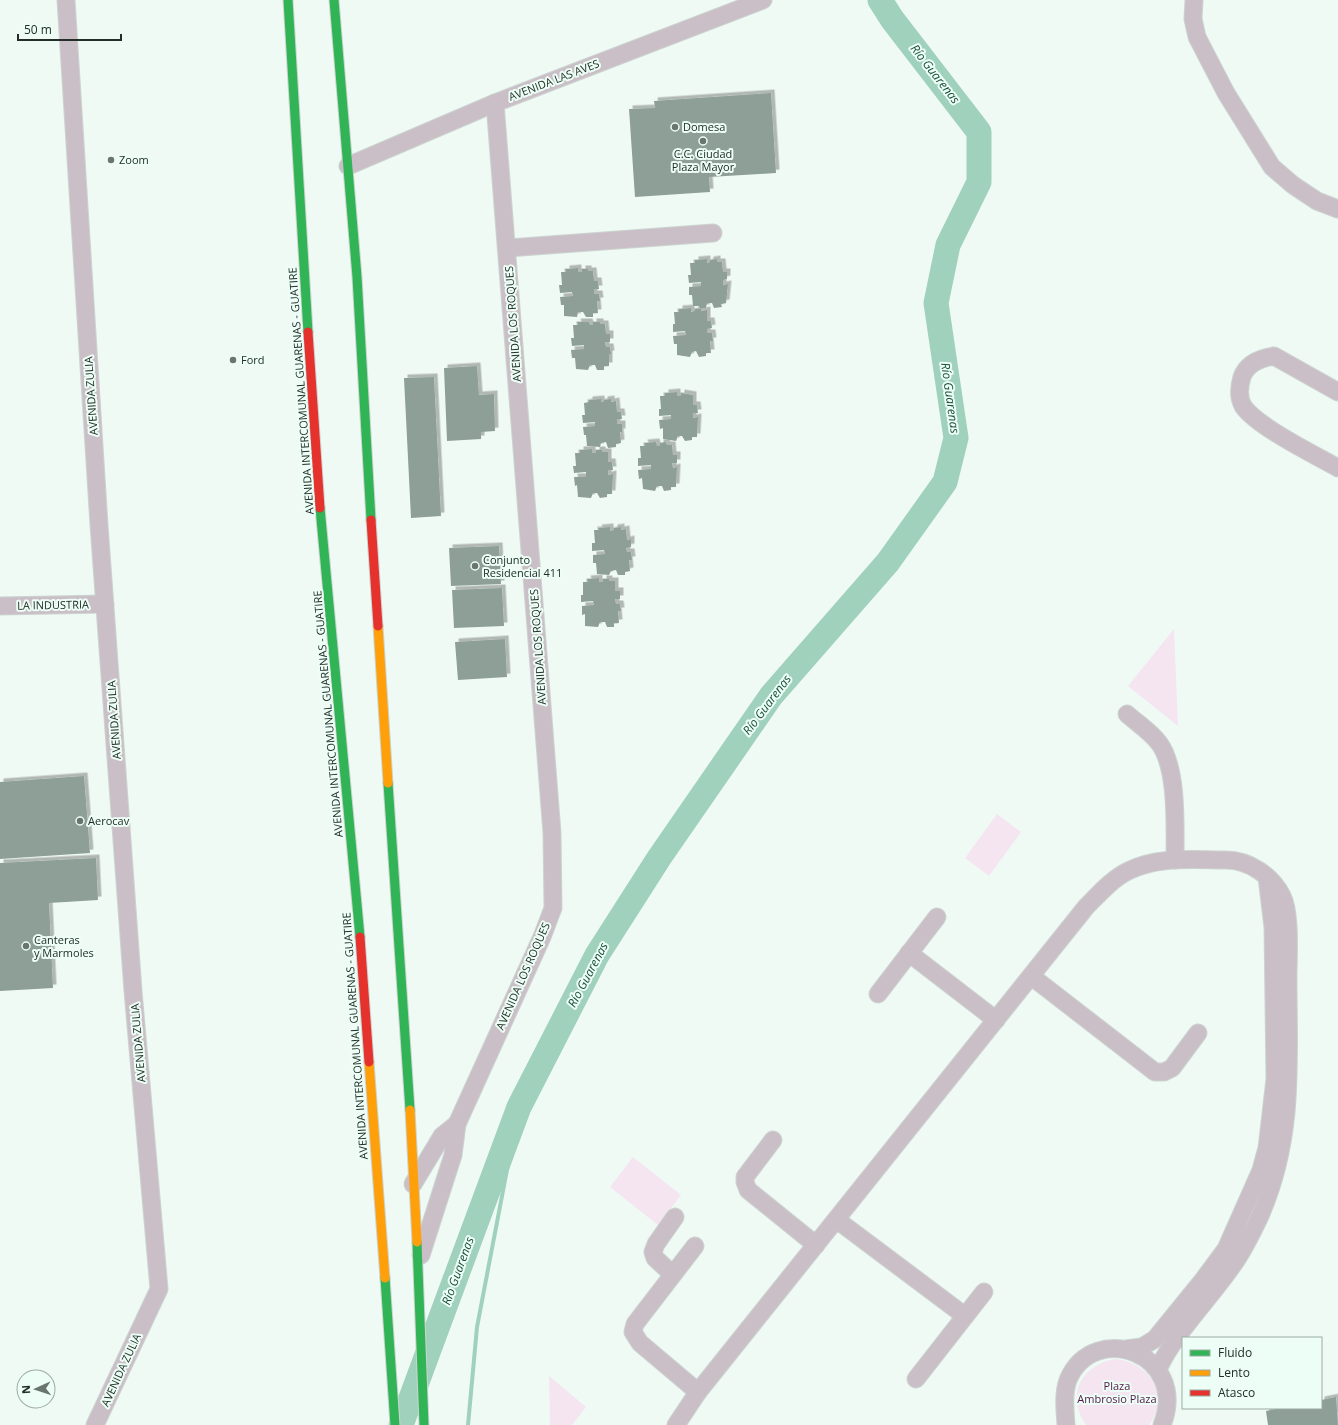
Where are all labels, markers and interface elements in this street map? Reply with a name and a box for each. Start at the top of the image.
scale bar [18,16,121,42]
text: 50 m [24,21,52,38]
water label: Río Guarenas [907,40,964,107]
street label: AVENIDA LAS AVES [506,55,601,104]
place label: Domesa [683,119,725,134]
marker: Domesa [670,122,680,132]
marker: C.C. Ciudad Plaza Mayor [698,136,708,146]
place label: C.C. Ciudad Plaza Mayor [672,146,735,174]
place label: Zoom [119,152,149,167]
marker: Zoom [106,155,116,165]
street label: AVENIDA LOS ROQUES [501,266,524,382]
street label: AVENIDA INTERCOMUNAL GUARENAS - GUATIRE [284,267,317,515]
place label: Ford [241,352,265,367]
marker: Ford [228,355,238,365]
street label: AVENIDA ZULIA [80,356,101,436]
water label: Río Guarenas [937,361,964,434]
place label: Conjunto Residencial 411 [483,552,562,580]
marker: Conjunto Residencial 411 [470,561,480,571]
street label: AVENIDA LOS ROQUES [526,589,549,705]
street label: AVENIDA INTERCOMUNAL GUARENAS - GUATIRE [309,590,346,838]
street label: LA INDUSTRIA [17,596,89,613]
water label: Río Guarenas [738,671,795,738]
street label: AVENIDA ZULIA [103,680,124,760]
place label: Aerocav [88,813,130,828]
marker: Aerocav [75,816,85,826]
street label: AVENIDA INTERCOMUNAL GUARENAS - GUATIRE [338,912,371,1160]
street label: AVENIDA LOS ROQUES [492,920,553,1032]
place label: Canteras y Marmoles [34,932,94,960]
water label: Río Guarenas [563,939,612,1010]
marker: Canteras y Marmoles [21,941,31,951]
street label: AVENIDA ZULIA [127,1003,148,1083]
water label: Río Guarenas [437,1234,478,1307]
street label: AVENIDA ZULIA [97,1331,144,1409]
legend [1182,1337,1322,1409]
text: Fluido [1218,1344,1252,1361]
text: Lento [1218,1364,1250,1381]
north arrow [16,1369,56,1409]
park label: Plaza Ambrosio Plaza [1077,1378,1157,1406]
text: Atasco [1218,1384,1255,1401]
text: N [18,1385,33,1394]

